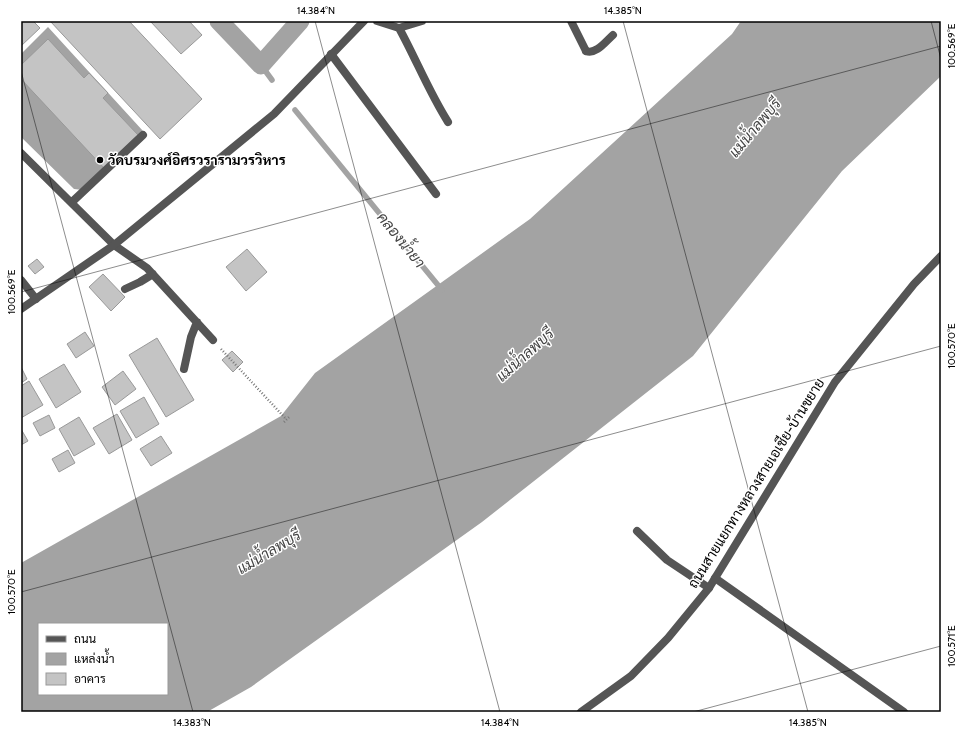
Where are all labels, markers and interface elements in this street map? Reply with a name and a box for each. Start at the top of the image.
text: 14.384°N [297,4,335,17]
text: 14.385°N [604,4,642,17]
text: 100.569°E [945,23,958,68]
water label: แม่น้ำลพบุรี [722,92,787,162]
place label: วัดบรมวงศ์อิศรวรารามวรวิหาร [108,151,286,169]
marker: วัดบรมวงศ์อิศรวรารามวรวิหาร [95,155,105,165]
water label: คลองน้ำยา [373,206,432,271]
text: 100.569°E [5,269,18,314]
water label: แม่น้ำลพบุรี [490,321,560,387]
text: 100.570°E [945,323,958,368]
street label: ถนนสายแยกทางหลวงสายเอเชีย-บ้านขยาย [684,375,828,591]
water label: แม่น้ำลพบุรี [232,522,306,580]
text: 100.570°E [5,569,18,614]
legend [38,623,168,695]
text: 100.571°E [945,625,958,667]
text: ถนน [74,631,97,646]
text: แหล่งน้ำ [74,648,114,666]
text: อาคาร [74,671,106,686]
text: 14.383°N [173,716,211,729]
text: 14.384°N [481,716,519,729]
text: 14.385°N [789,716,827,729]

